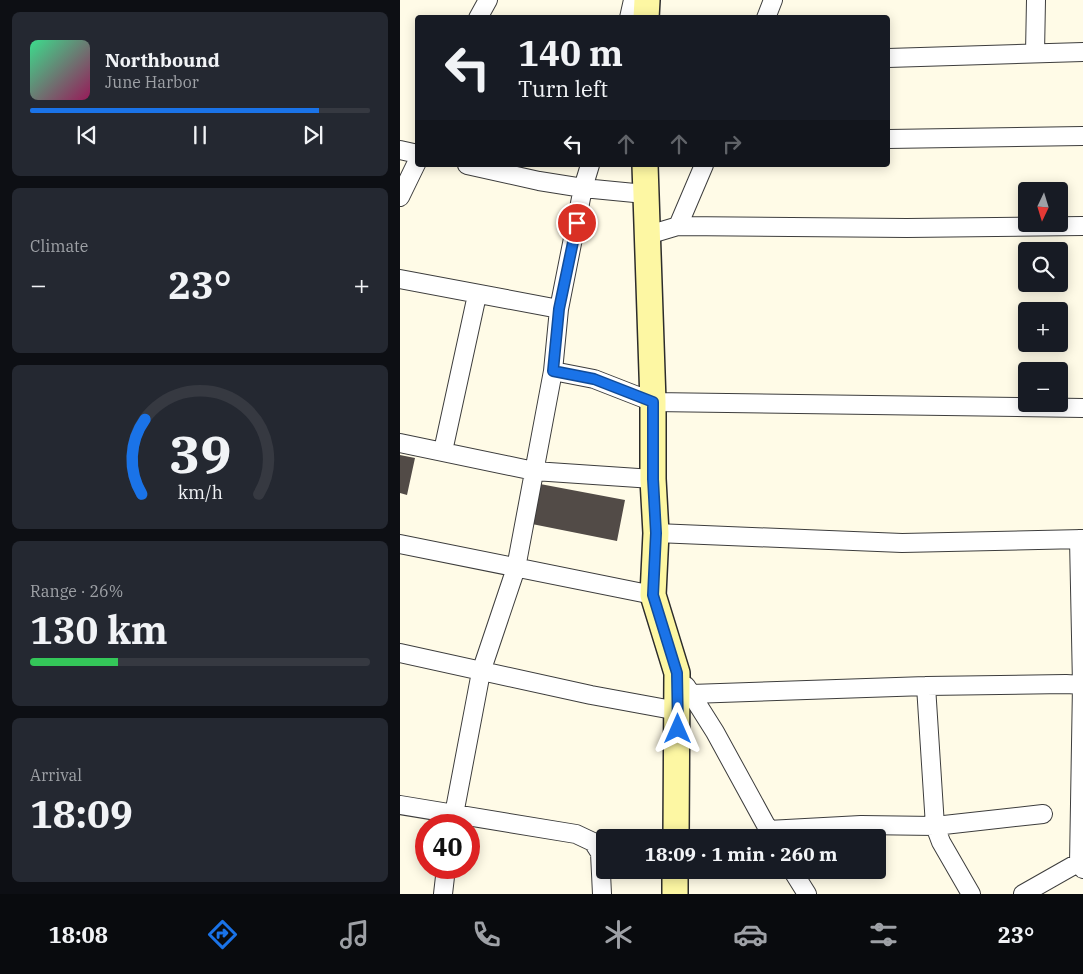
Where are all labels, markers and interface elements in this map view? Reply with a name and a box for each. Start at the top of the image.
text: 140 m [518,30,623,76]
icon: left [435,35,500,100]
text: Northbound [105,48,220,72]
text: June Harbor [105,72,199,92]
text: Turn left [518,74,608,103]
icon: previous [73,121,101,149]
icon: pause [186,121,214,149]
icon: next [299,121,327,149]
icon: left [559,130,587,158]
icon: ahead [612,130,640,158]
icon: ahead [665,130,693,158]
icon: right [718,130,746,158]
north arrow [1018,182,1068,232]
map controls [1018,182,1068,412]
pin [556,202,598,244]
icon: arrive [563,209,591,237]
text: Climate [30,236,88,256]
button: search [1018,242,1068,292]
text: 23° [168,260,232,309]
text: − [30,266,47,303]
text: + [353,266,370,303]
button: + [1018,302,1068,352]
button: − [1018,362,1068,412]
text: 39 [169,420,231,487]
text: km/h [177,481,223,504]
text: Range · 26% [30,581,123,601]
text: 130 km [30,605,168,654]
position arrow [651,702,703,754]
text: Arrival [30,765,82,785]
text: 18:09 [30,789,133,838]
speed limit sign: 40 [415,814,480,879]
text: 18:09 · 1 min · 260 m [645,842,837,866]
icon: directions [205,917,240,952]
icon: music [337,917,372,952]
icon: phone [469,917,504,952]
icon: climate [601,917,636,952]
icon: car [733,917,768,952]
icon: filters [866,917,901,952]
text: 18:08 [49,920,108,949]
text: 23° [998,920,1034,949]

